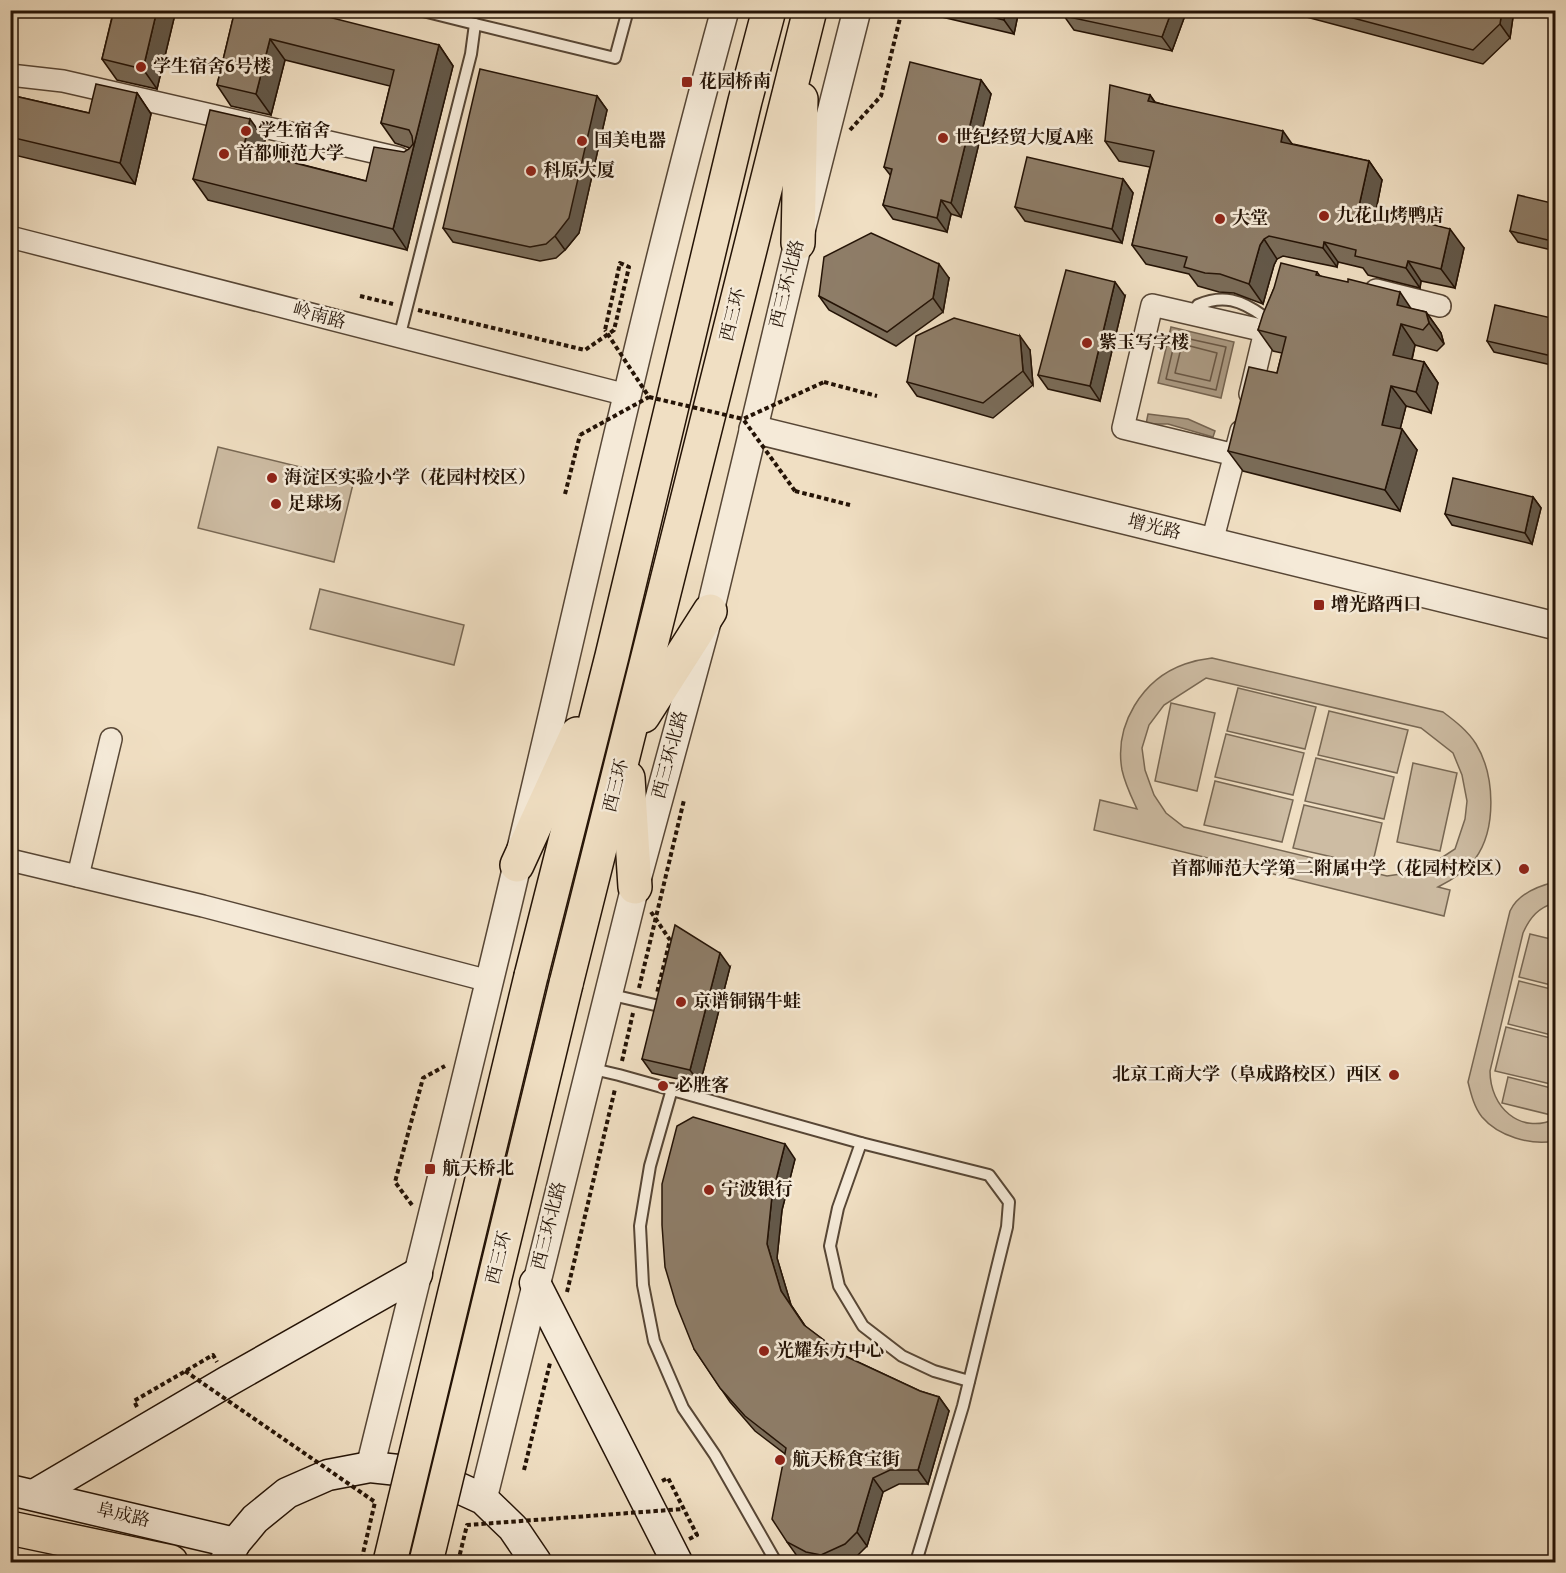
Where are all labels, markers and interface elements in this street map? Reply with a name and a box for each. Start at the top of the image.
place label: 学生宿舍6号楼 [153,55,271,80]
marker: 学生宿舍6号楼 [134,60,148,74]
place label: 花园桥南 [699,70,771,95]
marker: 花园桥南 [680,75,694,89]
place label: 学生宿舍 [258,119,330,144]
marker: 学生宿舍 [239,124,253,138]
place label: 世纪经贸大厦A座 [955,126,1094,151]
place label: 国美电器 [594,129,666,154]
marker: 世纪经贸大厦A座 [936,131,950,145]
marker: 国美电器 [575,134,589,148]
place label: 首都师范大学 [236,142,344,167]
marker: 首都师范大学 [217,147,231,161]
place label: 科原大厦 [543,159,615,184]
marker: 科原大厦 [524,164,538,178]
place label: 九花山烤鸭店 [1336,204,1444,229]
place label: 大堂 [1232,207,1268,232]
marker: 九花山烤鸭店 [1317,209,1331,223]
marker: 大堂 [1213,212,1227,226]
street label: 西三环北路 [765,237,811,331]
street label: 西三环 [715,286,753,344]
street label: 岭南路 [290,298,348,336]
place label: 紫玉写字楼 [1099,331,1189,356]
marker: 紫玉写字楼 [1080,336,1094,350]
place label: 海淀区实验小学（花园村校区） [284,466,536,491]
marker: 海淀区实验小学（花园村校区） [265,471,279,485]
place label: 足球场 [288,492,342,517]
marker: 足球场 [269,497,283,511]
street label: 增光路 [1125,509,1183,547]
place label: 增光路西口 [1331,593,1421,618]
marker: 增光路西口 [1312,598,1326,612]
street label: 西三环北路 [647,708,695,802]
street label: 西三环 [598,757,636,815]
place label: 首都师范大学第二附属中学（花园村校区） [1170,857,1512,882]
marker: 首都师范大学第二附属中学（花园村校区） [1517,862,1531,876]
place label: 京谱铜锅牛蛙 [693,990,801,1015]
marker: 京谱铜锅牛蛙 [674,995,688,1009]
place label: 北京工商大学（阜成路校区）西区 [1112,1063,1382,1088]
marker: 北京工商大学（阜成路校区）西区 [1387,1068,1401,1082]
place label: 必胜客 [675,1074,729,1099]
marker: 必胜客 [656,1079,670,1093]
place label: 航天桥北 [442,1157,514,1182]
marker: 航天桥北 [423,1162,437,1176]
place label: 宁波银行 [721,1178,793,1203]
street label: 西三环北路 [527,1179,573,1273]
marker: 宁波银行 [702,1183,716,1197]
street label: 西三环 [481,1229,519,1287]
place label: 光耀东方中心 [776,1339,884,1364]
marker: 光耀东方中心 [757,1344,771,1358]
place label: 航天桥食宝街 [792,1448,900,1473]
marker: 航天桥食宝街 [773,1453,787,1467]
street label: 阜成路 [94,1498,152,1534]

